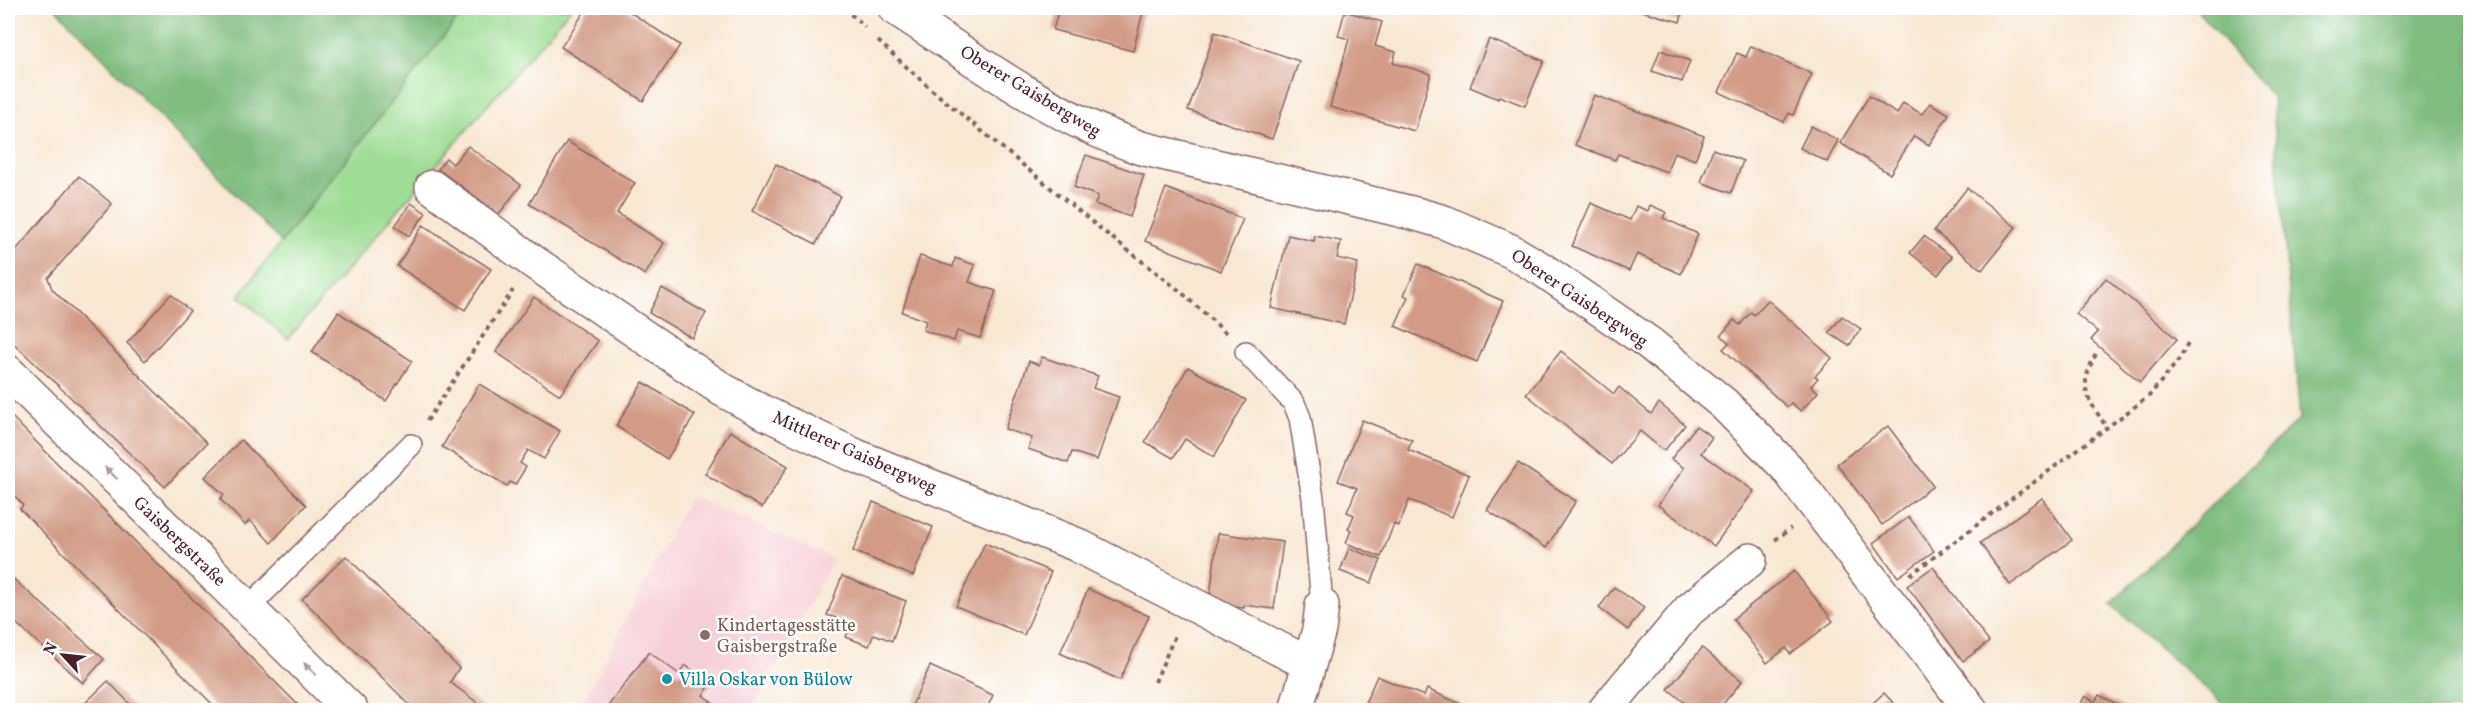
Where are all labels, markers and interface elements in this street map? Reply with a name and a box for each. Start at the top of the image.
street label: Oberer Gaisbergweg [955,40,1105,144]
street label: Oberer Gaisbergweg [1506,244,1653,355]
street label: Mittlerer Gaisbergweg [768,406,941,501]
one-way arrow [105,467,119,481]
street label: Gaisbergstraße [127,491,231,593]
place label: Kindertagesstätte Gaisbergstraße [717,614,856,660]
north arrow [33,625,93,685]
marker: Kindertagesstätte Gaisbergstraße [698,628,712,642]
text: N [39,639,64,659]
one-way arrow [303,662,317,677]
place label: Villa Oskar von Bülow [679,668,853,693]
marker: Villa Oskar von Bülow [660,672,674,686]

